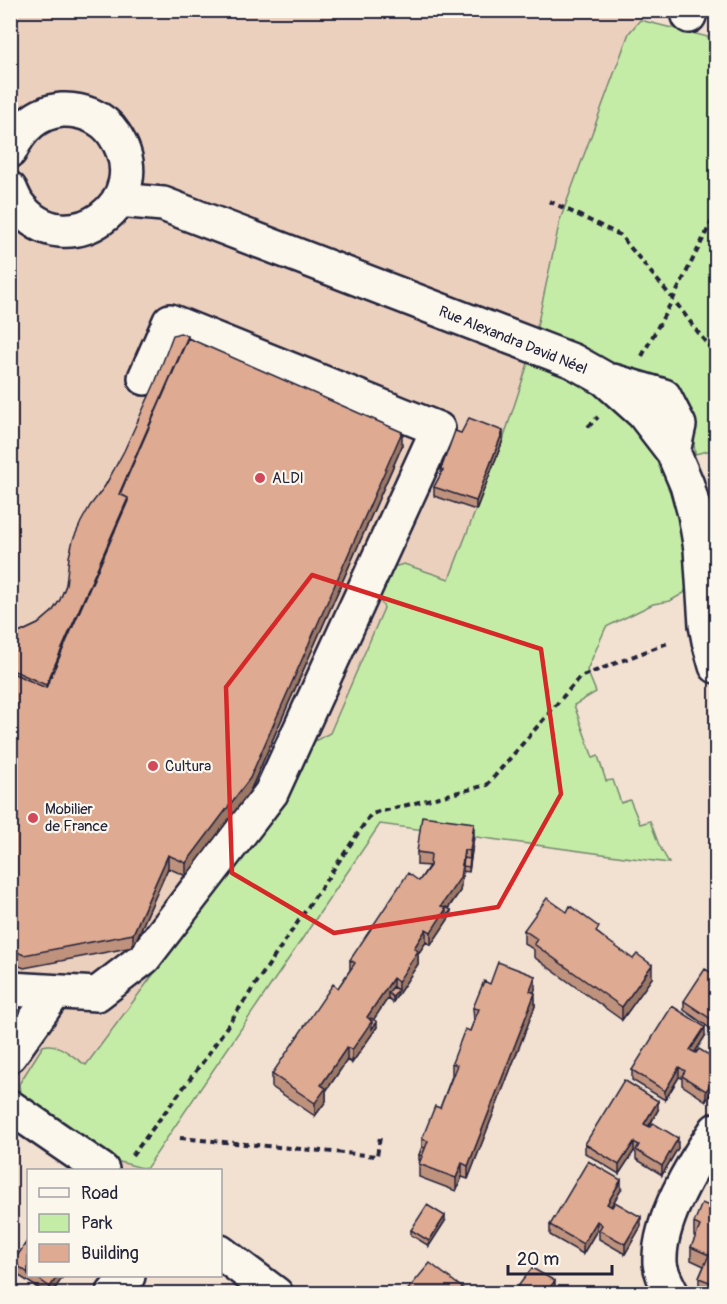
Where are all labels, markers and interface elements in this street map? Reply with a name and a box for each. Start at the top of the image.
street label: Rue Alexandra David Néel [436,302,590,379]
place label: ALDI [272,469,304,488]
marker: ALDI [253,471,267,485]
place label: Cultura [165,757,211,776]
marker: Cultura [146,759,160,773]
place label: Mobilier de France [45,800,108,836]
marker: Mobilier de France [26,811,40,825]
legend [27,1169,222,1277]
text: Road [81,1182,118,1205]
text: Park [81,1212,113,1235]
scale bar [508,1238,612,1276]
text: Building [81,1242,139,1265]
text: 20 m [517,1248,559,1271]

